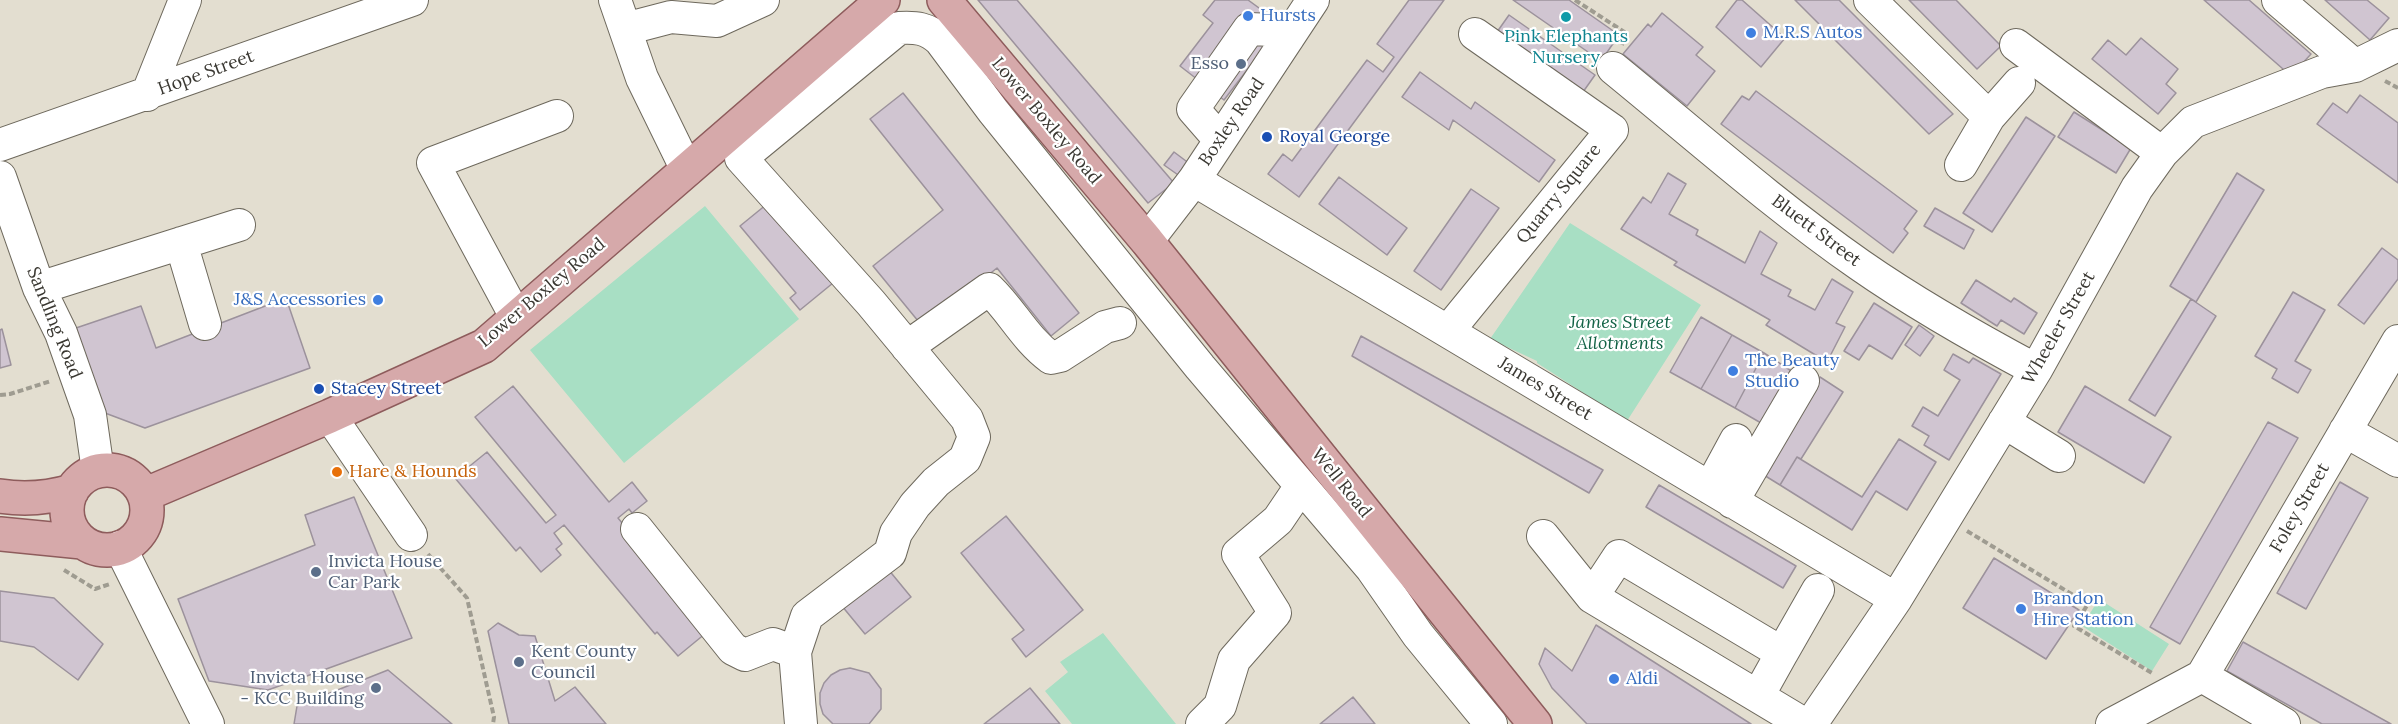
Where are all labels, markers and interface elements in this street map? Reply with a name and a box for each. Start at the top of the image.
place label: Hursts [1260,5,1316,27]
marker: Hursts [1241,9,1255,23]
marker: Pink Elephants Nursery [1559,10,1573,24]
place label: M.R.S Autos [1763,22,1862,44]
place label: Pink Elephants Nursery [1504,26,1628,68]
marker: M.R.S Autos [1744,26,1758,40]
street label: Hope Street [155,46,257,100]
street label: Lower Boxley Road [987,53,1105,189]
place label: Esso [1191,53,1229,75]
marker: Esso [1234,57,1248,71]
street label: Boxley Road [1195,74,1269,170]
place label: Royal George [1279,126,1390,148]
marker: Royal George [1260,130,1274,144]
street label: Quarry Square [1512,140,1606,248]
street label: Bluett Street [1767,190,1865,272]
street label: Lower Boxley Road [474,234,610,352]
street label: Sandling Road [22,264,86,382]
street label: Wheeler Street [2018,268,2100,388]
place label: J&S Accessories [234,289,366,311]
marker: J&S Accessories [371,293,385,307]
park label: James Street Allotments [1569,312,1671,354]
place label: The Beauty Studio [1745,350,1839,392]
street label: James Street [1494,353,1596,425]
marker: The Beauty Studio [1726,364,1740,378]
place label: Stacey Street [331,378,442,400]
marker: Stacey Street [312,382,326,396]
street label: Well Road [1306,444,1376,522]
street label: Foley Street [2266,459,2334,557]
place label: Hare & Hounds [349,461,477,483]
marker: Hare & Hounds [330,465,344,479]
place label: Invicta House Car Park [328,551,442,594]
marker: Invicta House Car Park [309,565,323,579]
place label: Brandon Hire Station [2033,588,2134,630]
marker: Brandon Hire Station [2014,602,2028,616]
place label: Kent County Council [531,641,636,684]
marker: Kent County Council [512,655,526,669]
place label: Invicta House - KCC Building [240,667,364,710]
place label: Aldi [1626,668,1658,690]
marker: Aldi [1607,672,1621,686]
marker: Invicta House - KCC Building [369,681,383,695]

